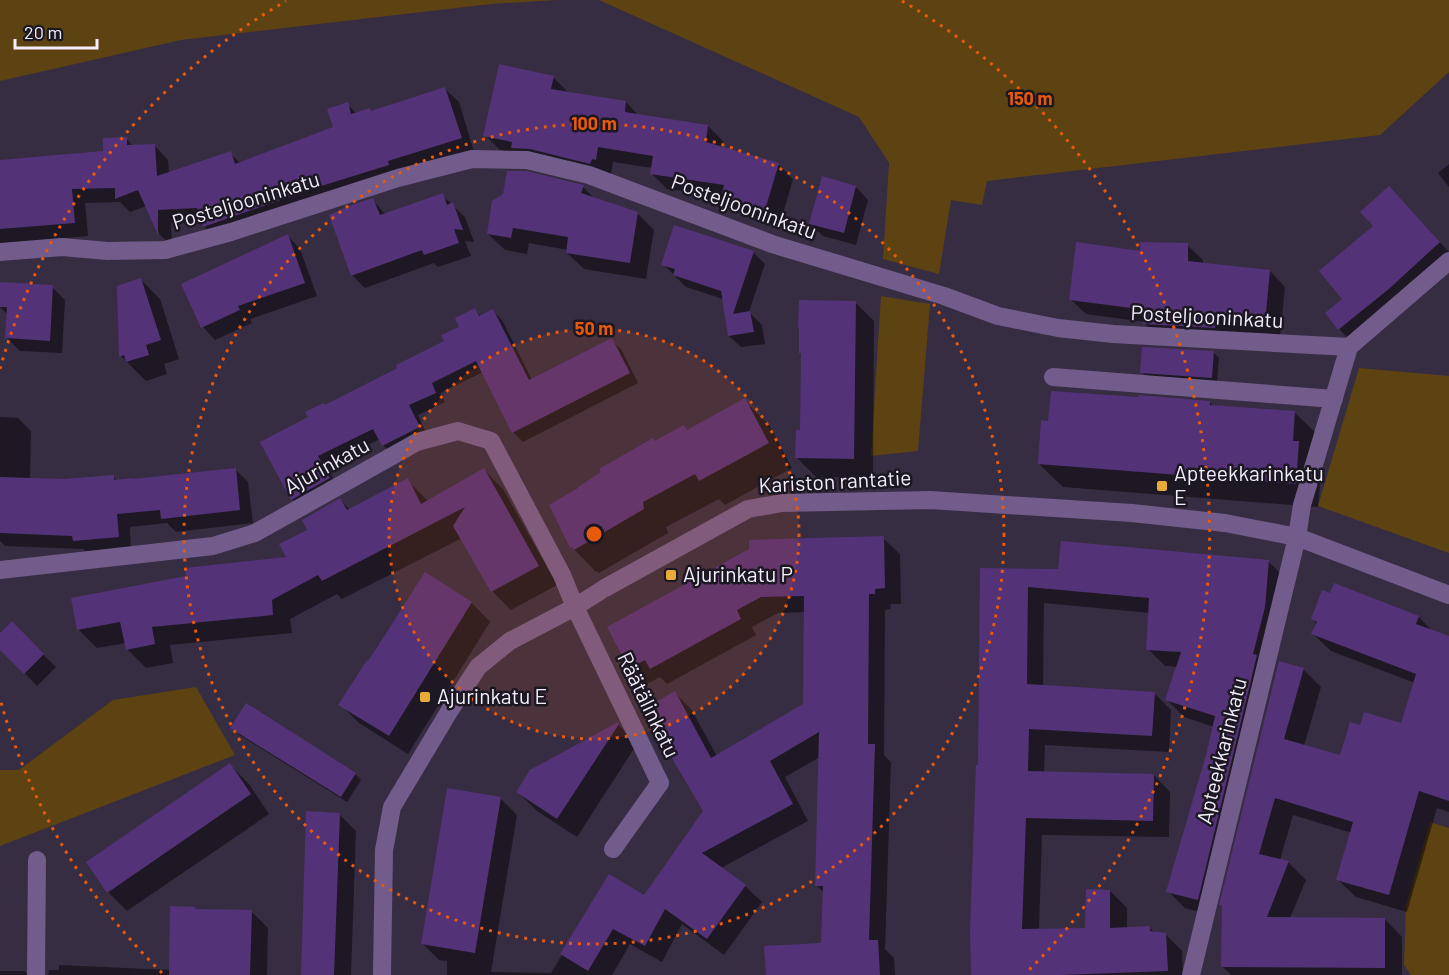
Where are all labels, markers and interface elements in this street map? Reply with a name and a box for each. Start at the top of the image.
scale bar [15,12,98,50]
text: 20 m [24,21,62,43]
text: 150 m [1008,87,1052,109]
text: 100 m [571,112,617,134]
street label: Posteljooninkatu [169,165,322,234]
street label: Posteljooninkatu [668,168,821,243]
street label: Posteljooninkatu [1130,299,1284,332]
text: 50 m [575,317,613,339]
street label: Ajurinkatu [279,431,373,498]
place label: Apteekkarinkatu E [1174,460,1324,509]
street label: Kariston rantatie [758,464,912,497]
marker: Apteekkarinkatu E [1155,479,1169,493]
centre of rings [584,524,604,544]
place label: Ajurinkatu P [683,561,793,586]
marker: Ajurinkatu P [664,568,678,582]
street label: Räätälinkatu [613,648,686,761]
street label: Apteekkarinkatu [1190,675,1251,826]
place label: Ajurinkatu E [437,683,547,708]
marker: Ajurinkatu E [418,690,432,704]

